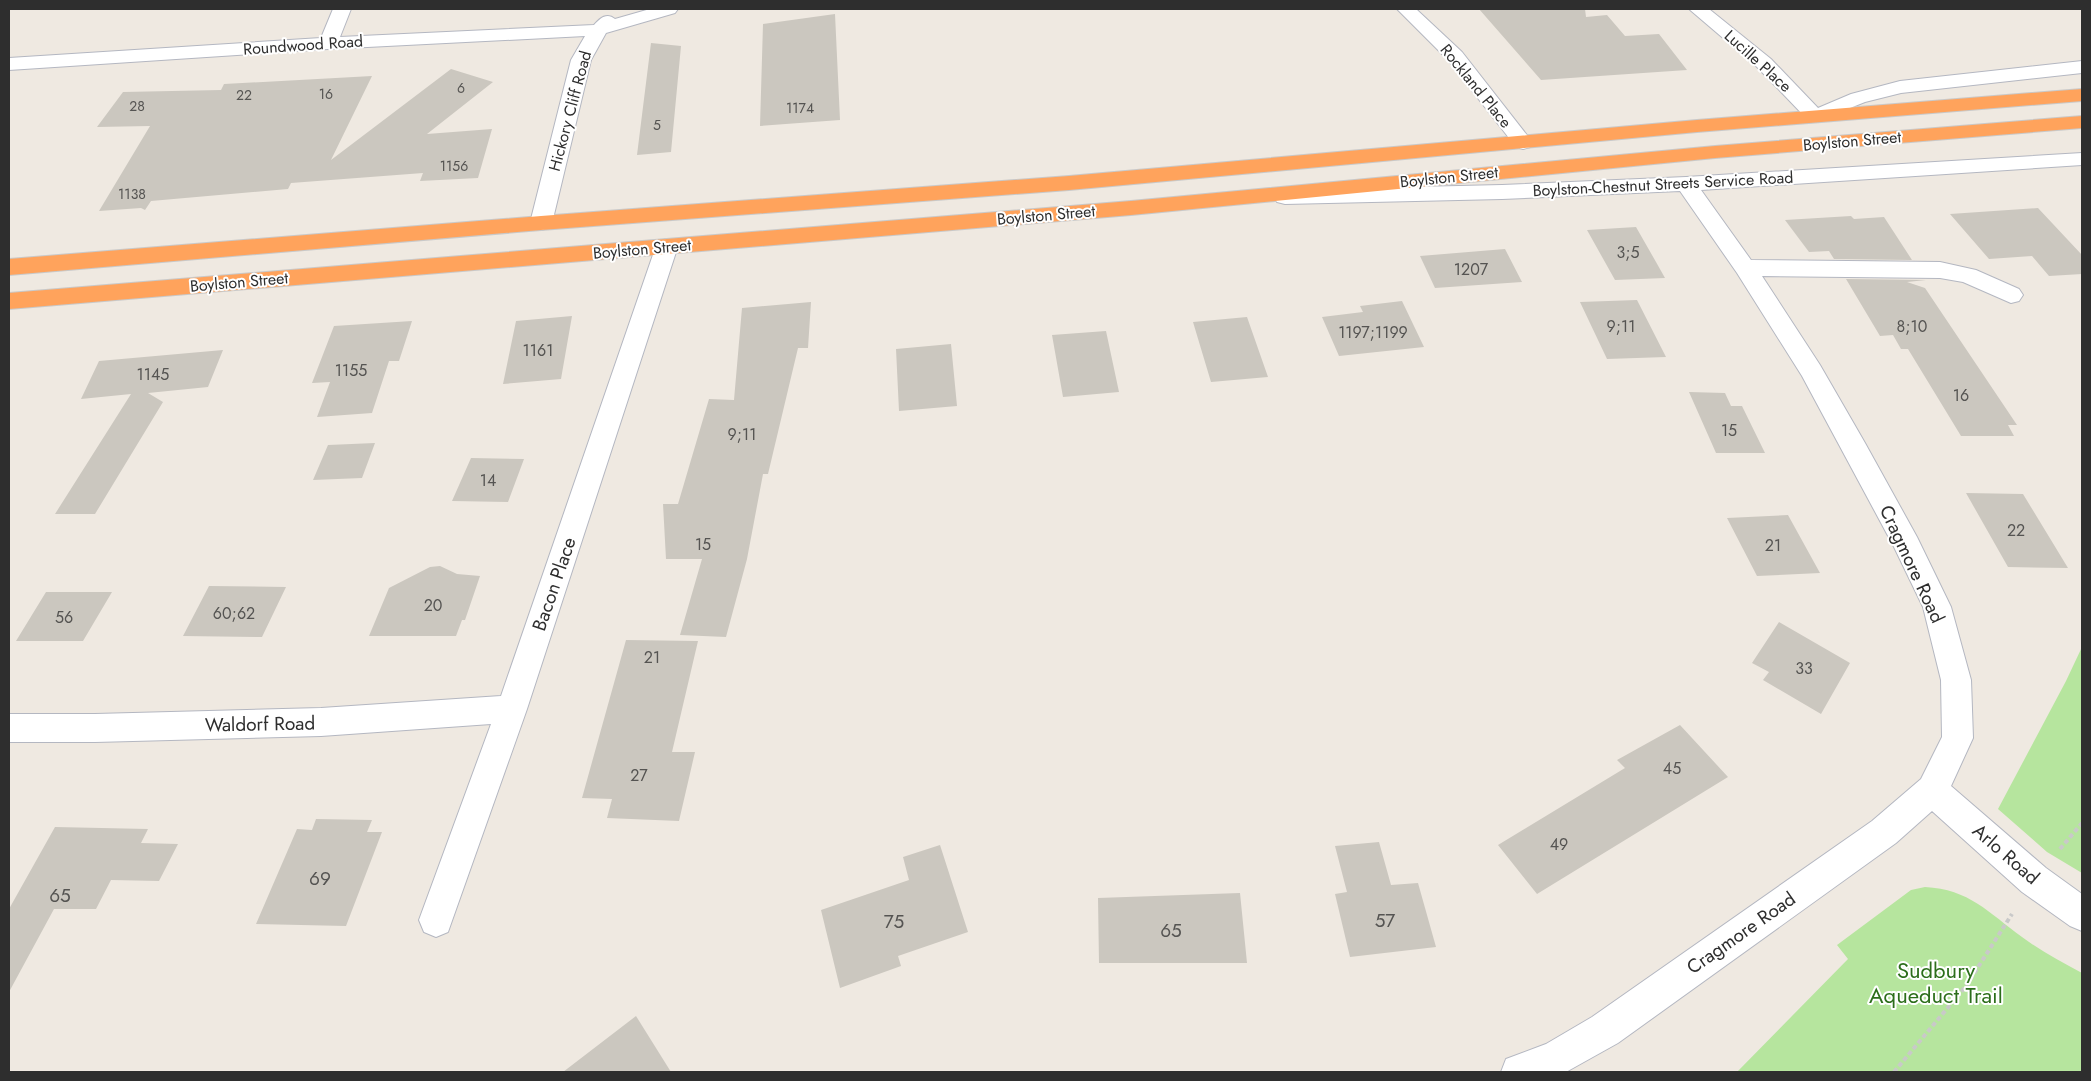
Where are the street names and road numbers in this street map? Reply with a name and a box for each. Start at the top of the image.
street label: Lucille Place [1719,25,1797,97]
street label: Roundwood Road [242,29,364,61]
street label: Rockland Place [1435,39,1517,133]
street label: Hickory Cliff Road [543,48,597,174]
street label: Boylston Street [1802,125,1902,157]
street label: Boylston Street [1399,160,1499,194]
street label: Boylston-Chestnut Streets Service Road [1532,166,1794,202]
street label: Boylston Street [996,199,1096,231]
street label: Boylston Street [592,233,692,265]
street label: Boylston Street [189,266,289,298]
street label: Cragmore Road [1873,501,1951,627]
street label: Bacon Place [525,533,583,635]
street label: Waldorf Road [205,710,315,738]
street label: Arlo Road [1967,817,2045,891]
street label: Cragmore Road [1681,885,1801,981]

